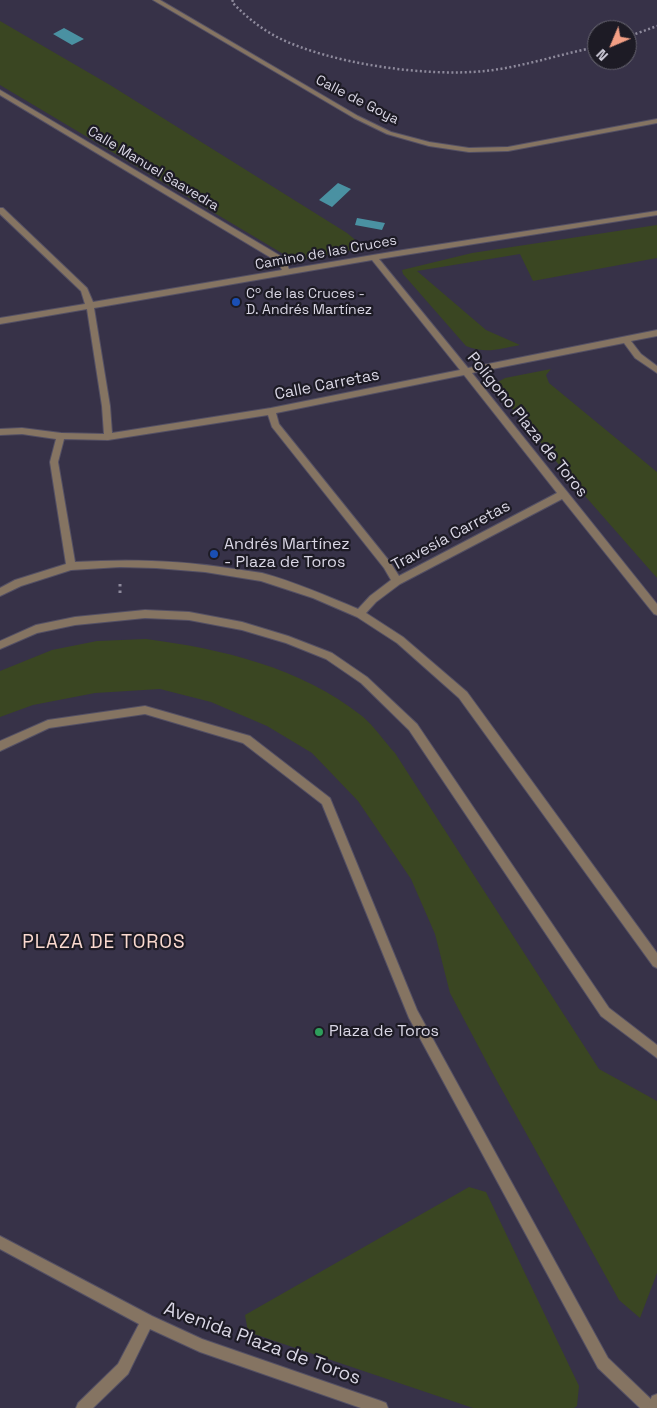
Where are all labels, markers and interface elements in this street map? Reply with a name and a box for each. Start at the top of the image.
north arrow [587,20,637,70]
text: N [592,45,612,65]
street label: Calle de Goya [313,72,401,128]
street label: Calle Manuel Saavedra [84,123,222,215]
street label: Camino de las Cruces [254,232,398,274]
place label: Cº de las Cruces - D. Andrés Martínez [246,286,372,318]
marker: Cº de las Cruces - D. Andrés Martínez [230,296,242,308]
street label: Polígono Plaza de Toros [463,349,591,501]
street label: Calle Carretas [273,365,381,405]
street label: Travesía Carretas [388,497,514,575]
place label: Andrés Martínez - Plaza de Toros [224,535,350,573]
marker: Andrés Martínez - Plaza de Toros [208,548,220,560]
district label: PLAZA DE TOROS [21,932,187,954]
place label: Plaza de Toros [329,1022,439,1042]
marker: Plaza de Toros [313,1026,325,1038]
street label: Avenida Plaza de Toros [161,1298,363,1390]

